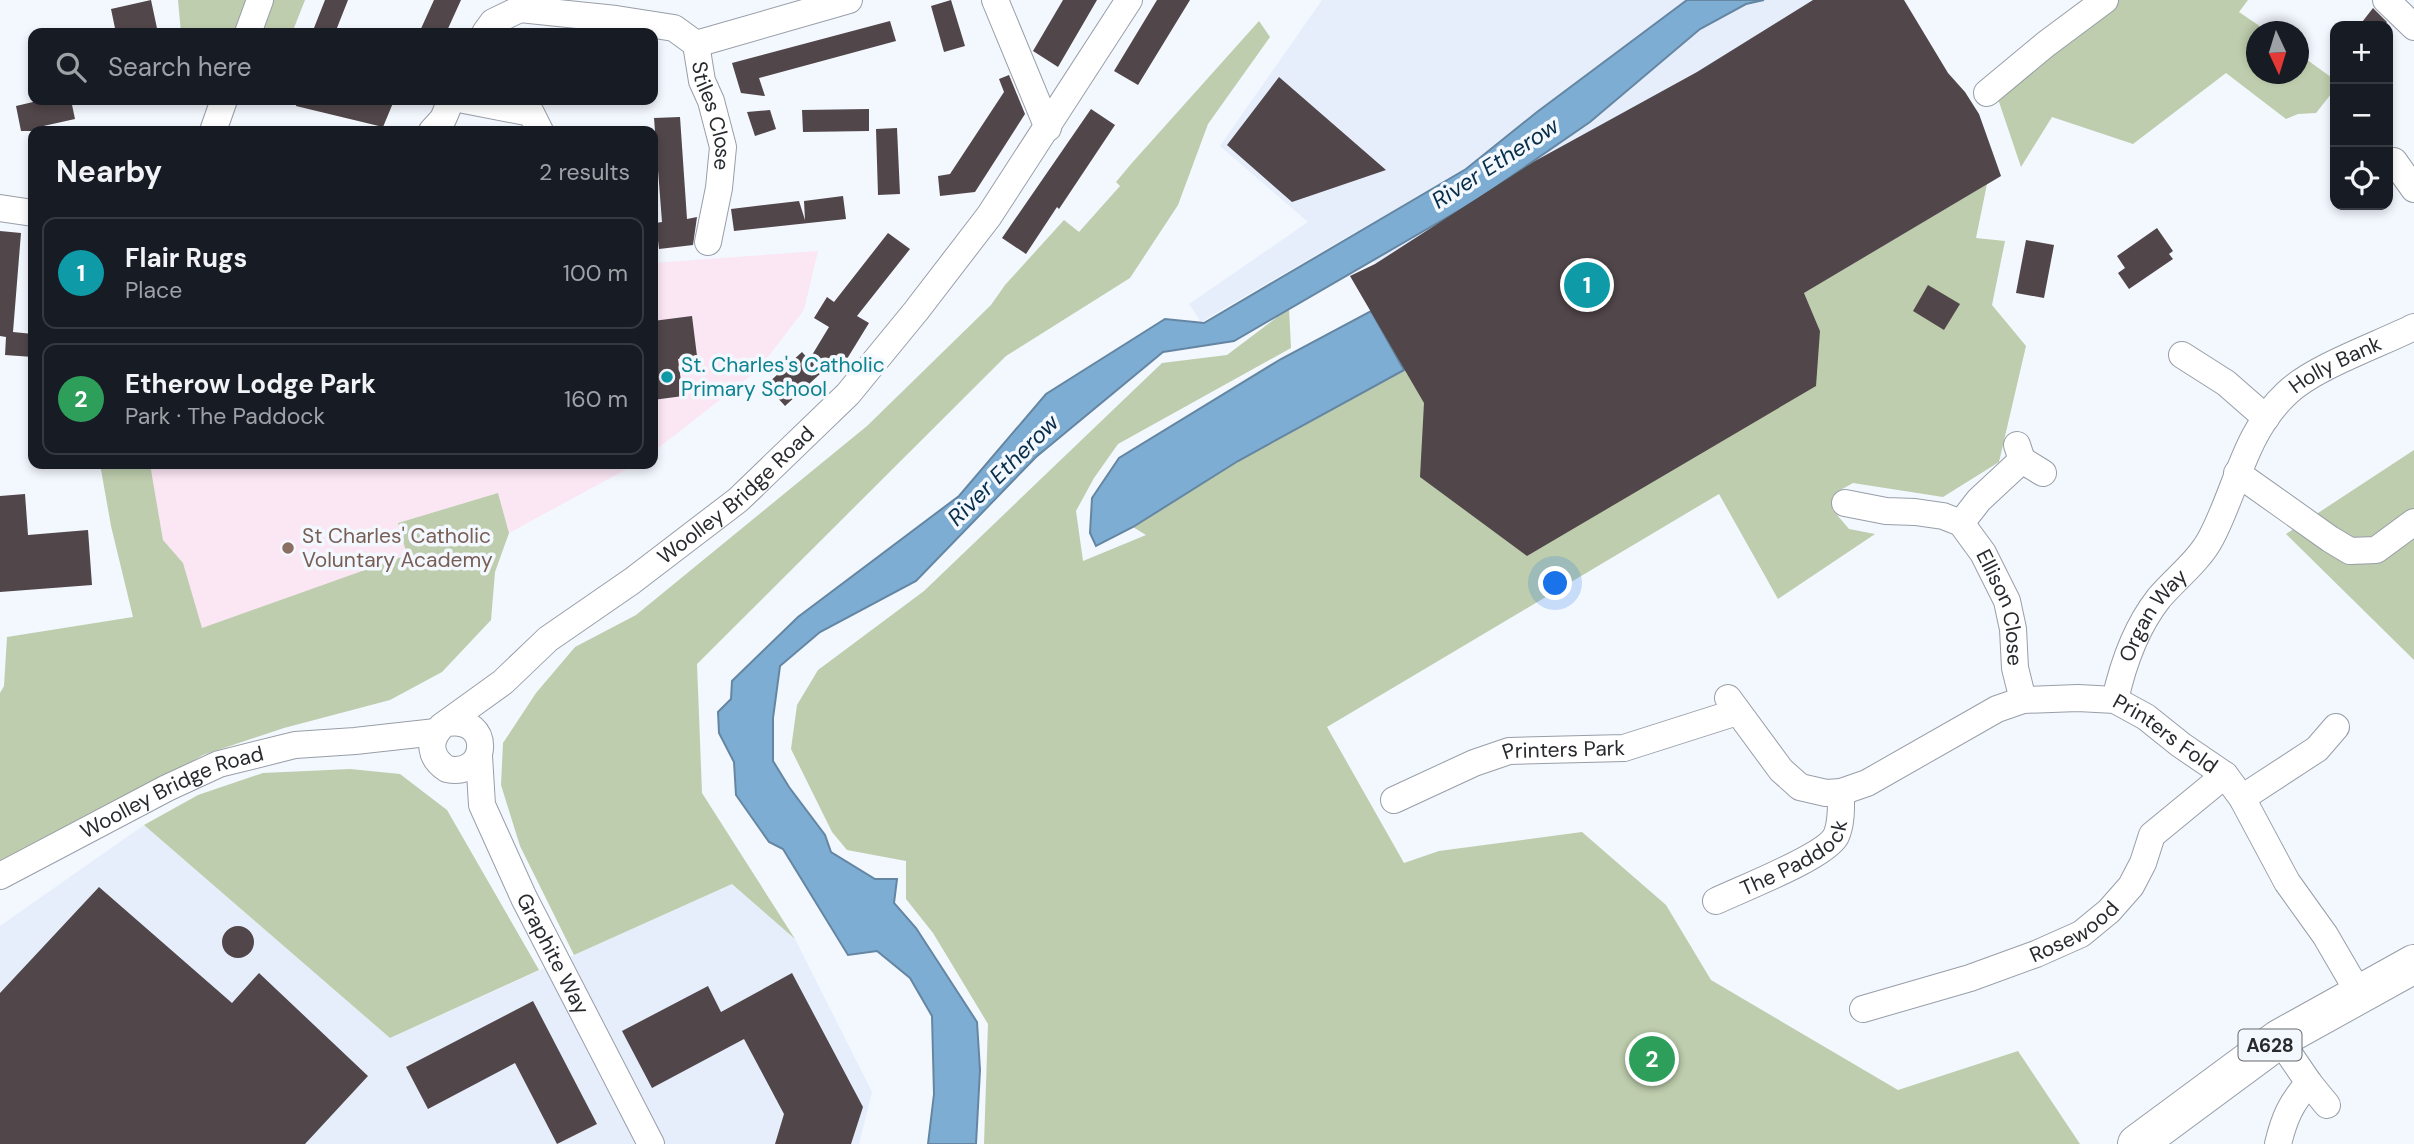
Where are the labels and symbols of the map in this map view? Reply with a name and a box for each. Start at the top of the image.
north arrow [2246,21,2309,84]
street label: Stiles Close [685,59,737,172]
water label: River Etherow [1426,110,1566,215]
pin: 1 [1564,259,1610,311]
street label: Holly Bank [2283,329,2386,400]
place label: St. Charles's Catholic Primary School [681,351,885,403]
marker: St. Charles's Catholic Primary School [659,369,675,385]
water label: River Etherow [941,407,1066,532]
street label: Woolley Bridge Road [652,420,820,571]
place label: St Charles' Catholic Voluntary Academy [302,522,493,574]
marker: St Charles' Catholic Voluntary Academy [280,540,296,556]
street label: Ellison Close [1969,545,2029,667]
street label: Organ Way [2113,562,2194,666]
your location [1538,566,1572,600]
street label: Printers Fold [2108,688,2223,780]
street label: Printers Park [1498,734,1626,766]
street label: Woolley Bridge Road [75,739,266,845]
street label: The Paddock [1736,817,1854,903]
street label: Graphite Way [510,888,596,1020]
street label: Rosewood [2025,895,2125,969]
road number: A628 [2238,1030,2302,1060]
pin: 2 [1629,1033,1675,1085]

